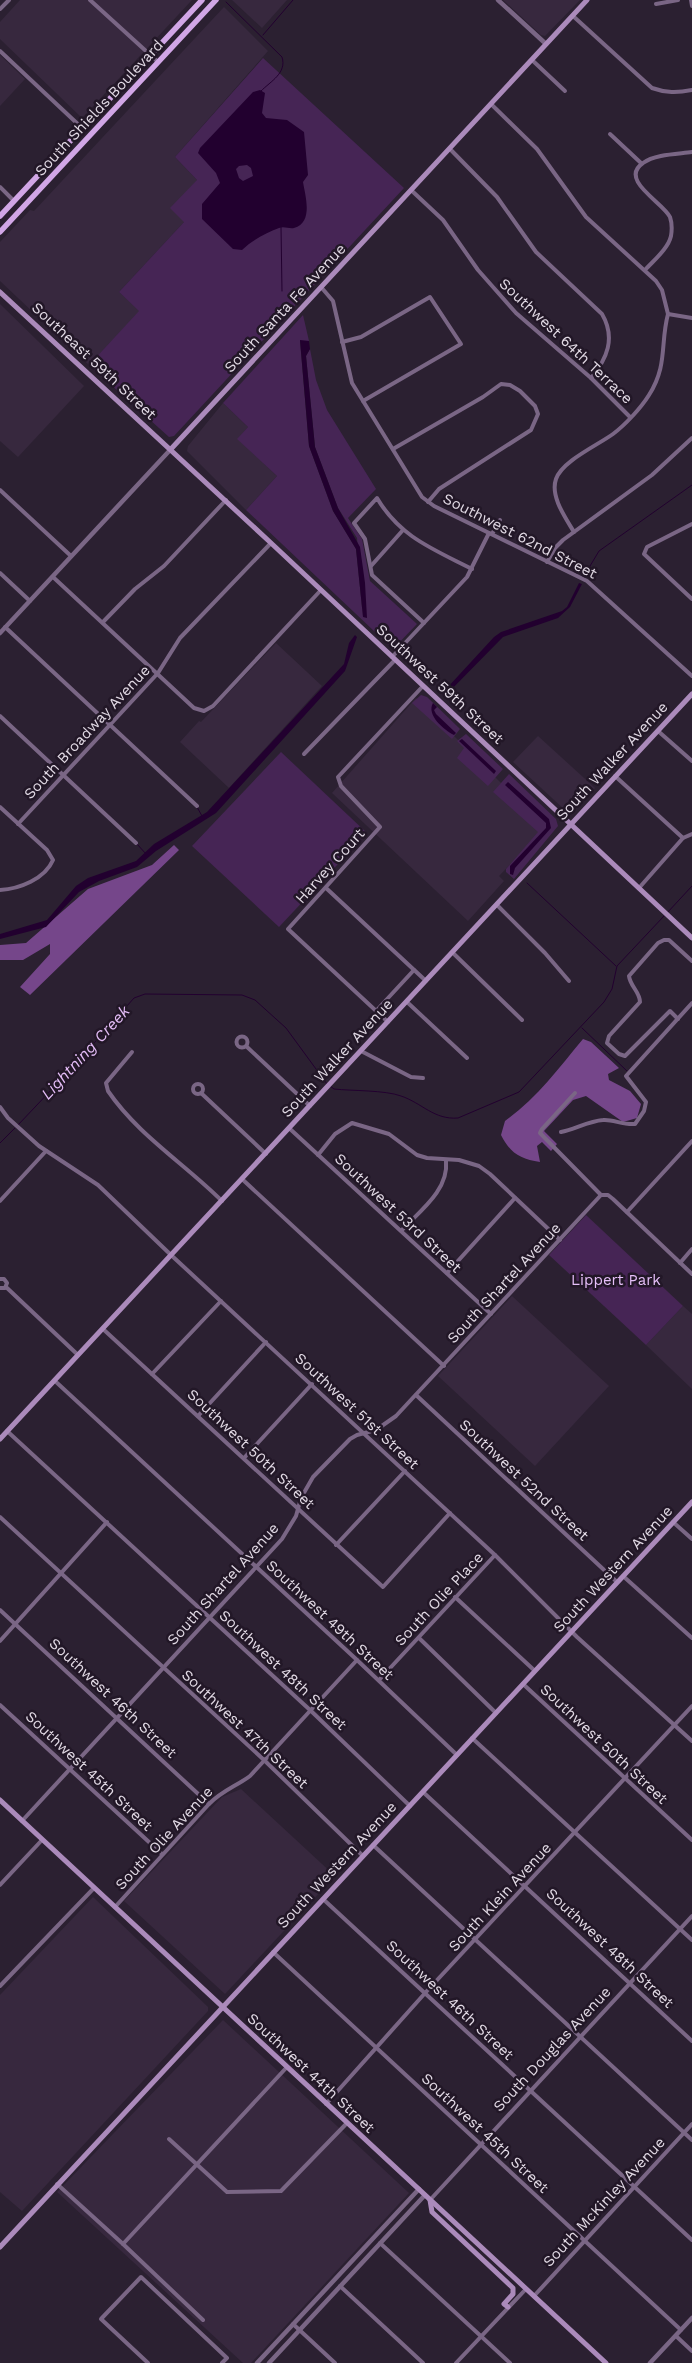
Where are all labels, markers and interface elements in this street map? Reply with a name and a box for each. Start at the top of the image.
street label: South Shields Boulevard [31,36,167,180]
street label: South Santa Fe Avenue [221,240,349,376]
street label: Southwest 64th Terrace [496,274,636,408]
street label: Southeast 59th Street [28,299,161,424]
street label: Southwest 62nd Street [440,489,601,583]
street label: Southwest 59th Street [373,620,508,748]
street label: South Broadway Avenue [20,661,154,803]
street label: South Walker Avenue [552,698,672,824]
street label: Harvey Court [292,824,369,907]
street label: South Walker Avenue [277,995,397,1121]
water label: Lightning Creek [37,1001,135,1103]
street label: Southwest 53rd Street [331,1150,466,1277]
street label: South Shartel Avenue [443,1219,565,1347]
park label: Lippert Park [571,1271,661,1289]
street label: Southwest 51st Street [291,1349,423,1474]
street label: Southwest 50th Street [184,1385,319,1513]
street label: Southwest 52nd Street [456,1415,593,1545]
street label: South Western Avenue [550,1502,676,1636]
street label: South Shartel Avenue [163,1519,283,1649]
street label: South Olie Place [391,1548,487,1650]
street label: Southwest 49th Street [262,1556,398,1684]
street label: Southwest 48th Street [215,1606,351,1734]
street label: Southwest 46th Street [46,1634,181,1762]
street label: Southwest 47th Street [178,1666,312,1793]
street label: Southwest 50th Street [537,1680,672,1808]
street label: Southwest 45th Street [22,1707,157,1835]
street label: South Olie Avenue [112,1783,216,1893]
street label: South Western Avenue [274,1798,400,1932]
street label: South Klein Avenue [445,1839,555,1955]
street label: Southwest 48th Street [542,1884,678,2012]
street label: Southwest 46th Street [383,1936,518,2064]
street label: South Douglas Avenue [489,1983,615,2115]
street label: Southwest 44th Street [244,2009,379,2137]
street label: Southwest 45th Street [418,2069,553,2197]
street label: South McKinley Avenue [539,2133,669,2271]

